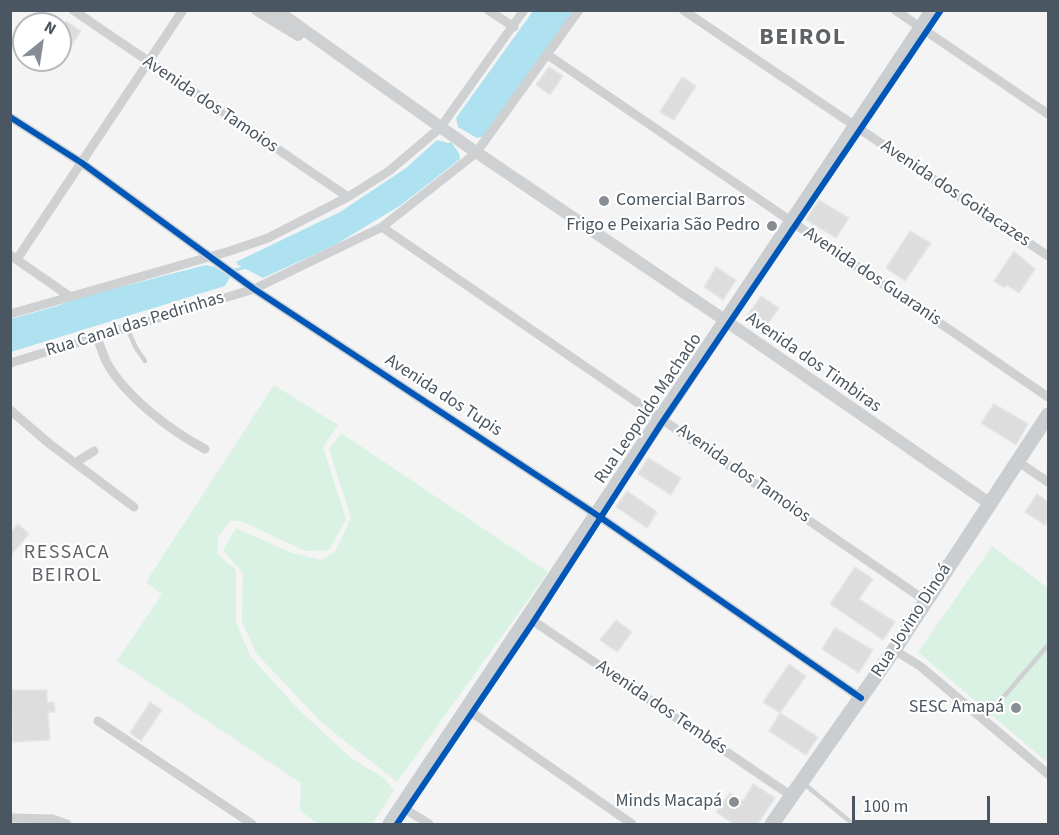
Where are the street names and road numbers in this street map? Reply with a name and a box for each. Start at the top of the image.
street label: Avenida dos Tamoios [138,52,282,158]
street label: Avenida dos Goitacazes [876,136,1034,252]
street label: Avenida dos Guaranis [799,223,945,331]
street label: Rua Canal das Pedrinhas [43,288,227,362]
street label: Avenida dos Timbiras [741,308,885,418]
street label: Rua Leopoldo Machado [591,330,707,488]
street label: Avenida dos Tupis [380,350,506,442]
street label: Avenida dos Tamoios [672,420,814,528]
street label: Rua Jovino Dinoá [867,560,957,682]
street label: Avenida dos Tembés [591,656,731,760]

